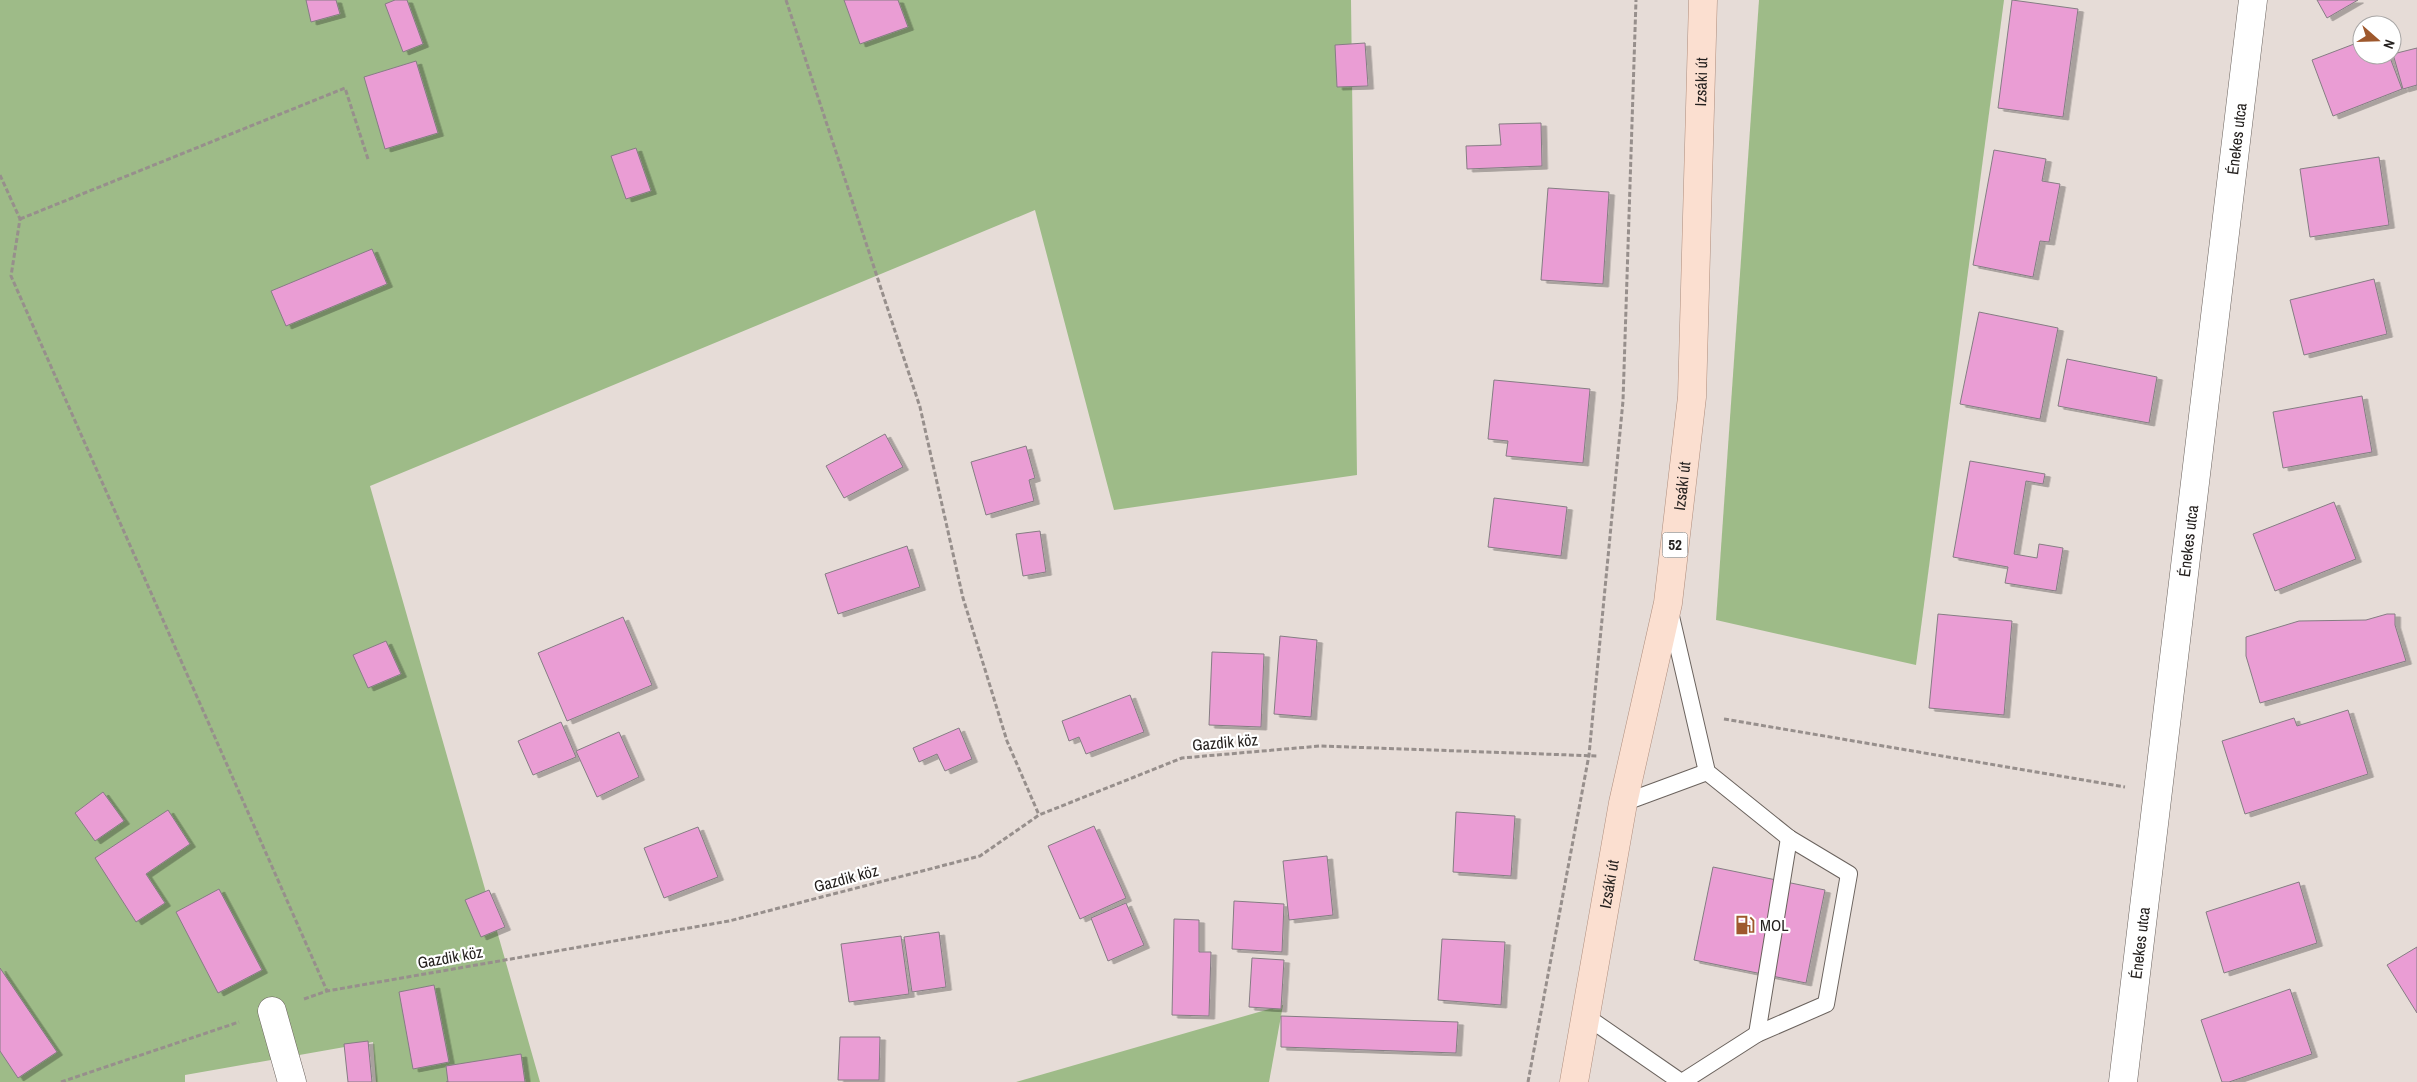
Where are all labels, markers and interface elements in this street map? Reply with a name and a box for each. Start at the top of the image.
north arrow [2352,15,2402,65]
text: N [2379,37,2399,51]
street label: Izsáki út [1689,57,1712,107]
street label: Énekes utca [2221,101,2252,176]
street label: Izsáki út [1668,460,1695,512]
street label: Énekes utca [2173,503,2203,578]
road number: 52 [1662,532,1688,558]
street label: Gazdik köz [1191,728,1259,756]
street label: Izsáki út [1594,858,1624,910]
street label: Gazdik köz [811,859,881,897]
street label: Énekes utca [2124,905,2155,980]
fuel station icon: MOL [1734,914,1756,936]
place label: MOL [1760,914,1789,936]
street label: Gazdik köz [416,940,485,974]

